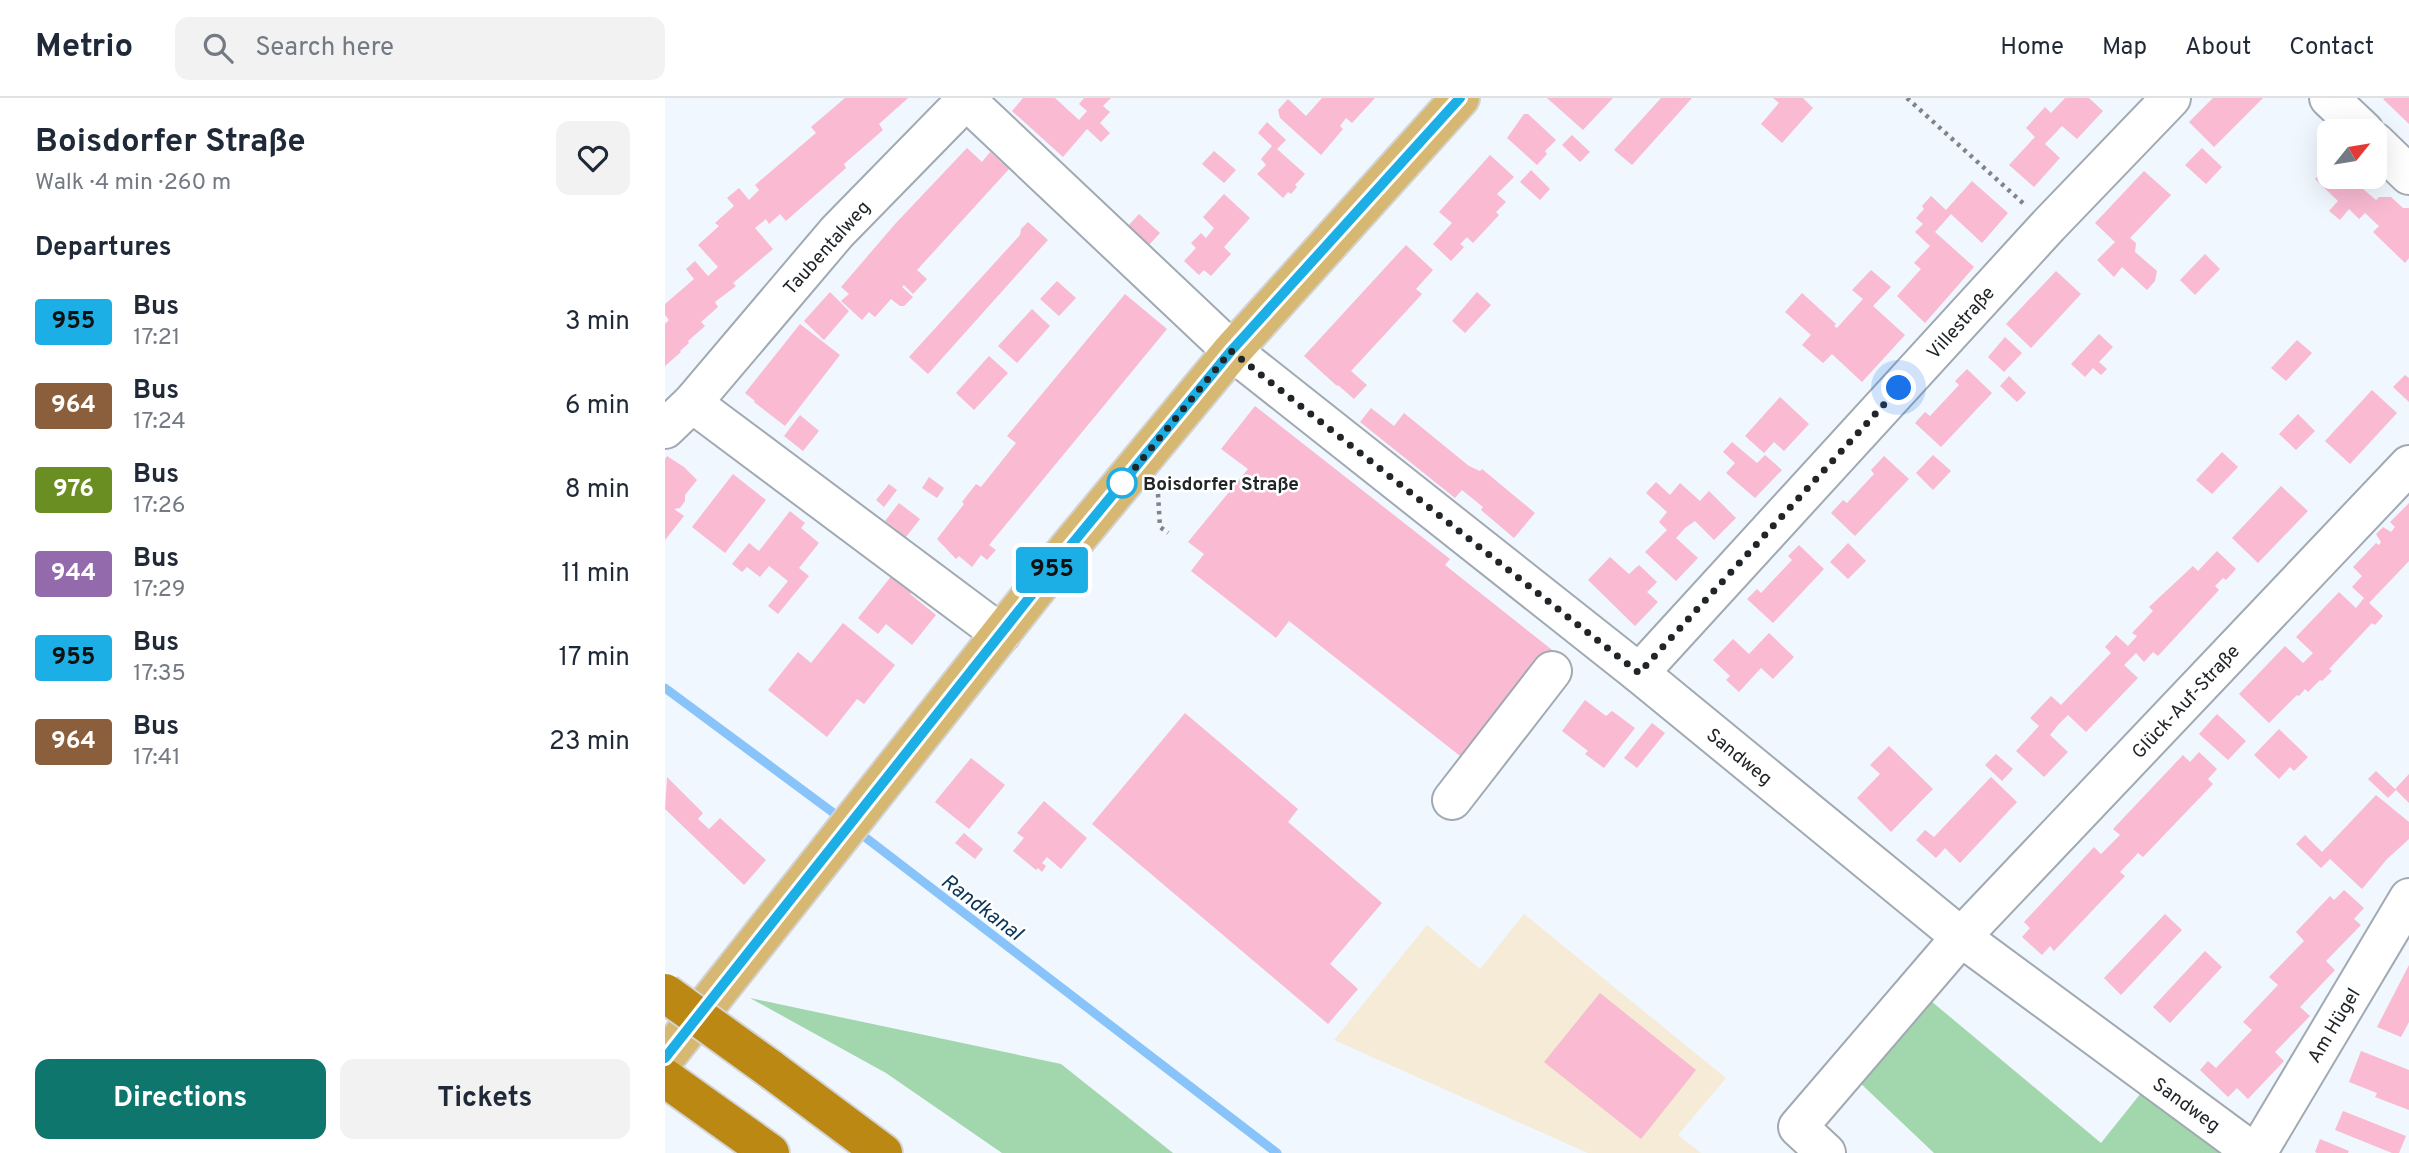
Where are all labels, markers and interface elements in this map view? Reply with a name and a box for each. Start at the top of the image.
search box [175,17,665,80]
text: Metrio [35,27,133,69]
icon: search [199,29,237,67]
text: Search here [255,32,394,65]
text: Home [2000,33,2064,63]
text: Map [2102,33,2147,63]
text: About [2185,33,2251,63]
text: Contact [2289,33,2374,63]
north arrow [2317,119,2387,189]
map controls [2317,119,2387,189]
button: heart [556,121,630,195]
text: Boisdorfer Straße [35,122,306,164]
text: Walk · 4 min · 260 m [35,169,231,198]
street label: Taubentalweg [779,196,876,301]
text: Departures [35,232,172,265]
street label: Villestraße [1922,282,2001,365]
text: Bus [133,291,179,324]
text: 3 min [565,306,630,339]
text: 955 [51,307,96,337]
text: 17:21 [133,324,180,353]
your location [1881,370,1916,405]
text: Bus [133,375,179,408]
text: 6 min [565,390,630,423]
text: 964 [51,391,96,421]
text: 17:24 [133,408,186,437]
text: Bus [133,459,179,492]
marker: Boisdorfer Straße [1107,468,1137,498]
place label: Boisdorfer Straße [1143,473,1299,497]
text: 8 min [565,474,630,507]
text: 976 [53,475,94,505]
text: 17:26 [133,492,186,521]
text: Bus [133,543,179,576]
line badge: 955 [1012,547,1092,593]
text: 955 [1030,555,1074,585]
text: 11 min [561,558,630,591]
text: 944 [51,559,96,589]
text: 17:29 [133,576,186,605]
text: Bus [133,627,179,660]
street label: Glück-Auf-Straße [2127,640,2246,765]
text: 17 min [558,642,630,675]
text: 955 [51,643,96,673]
text: 17:35 [133,660,186,689]
text: Bus [133,711,179,744]
street label: Sandweg [1701,724,1777,791]
text: 23 min [549,726,630,759]
text: 964 [51,727,96,757]
text: 17:41 [133,744,181,773]
water label: Randkanal [935,869,1029,949]
street label: Am Hügel [2303,984,2366,1068]
button: Directions [35,1059,326,1139]
button: Tickets [340,1059,630,1139]
street label: Sandweg [2147,1073,2224,1138]

